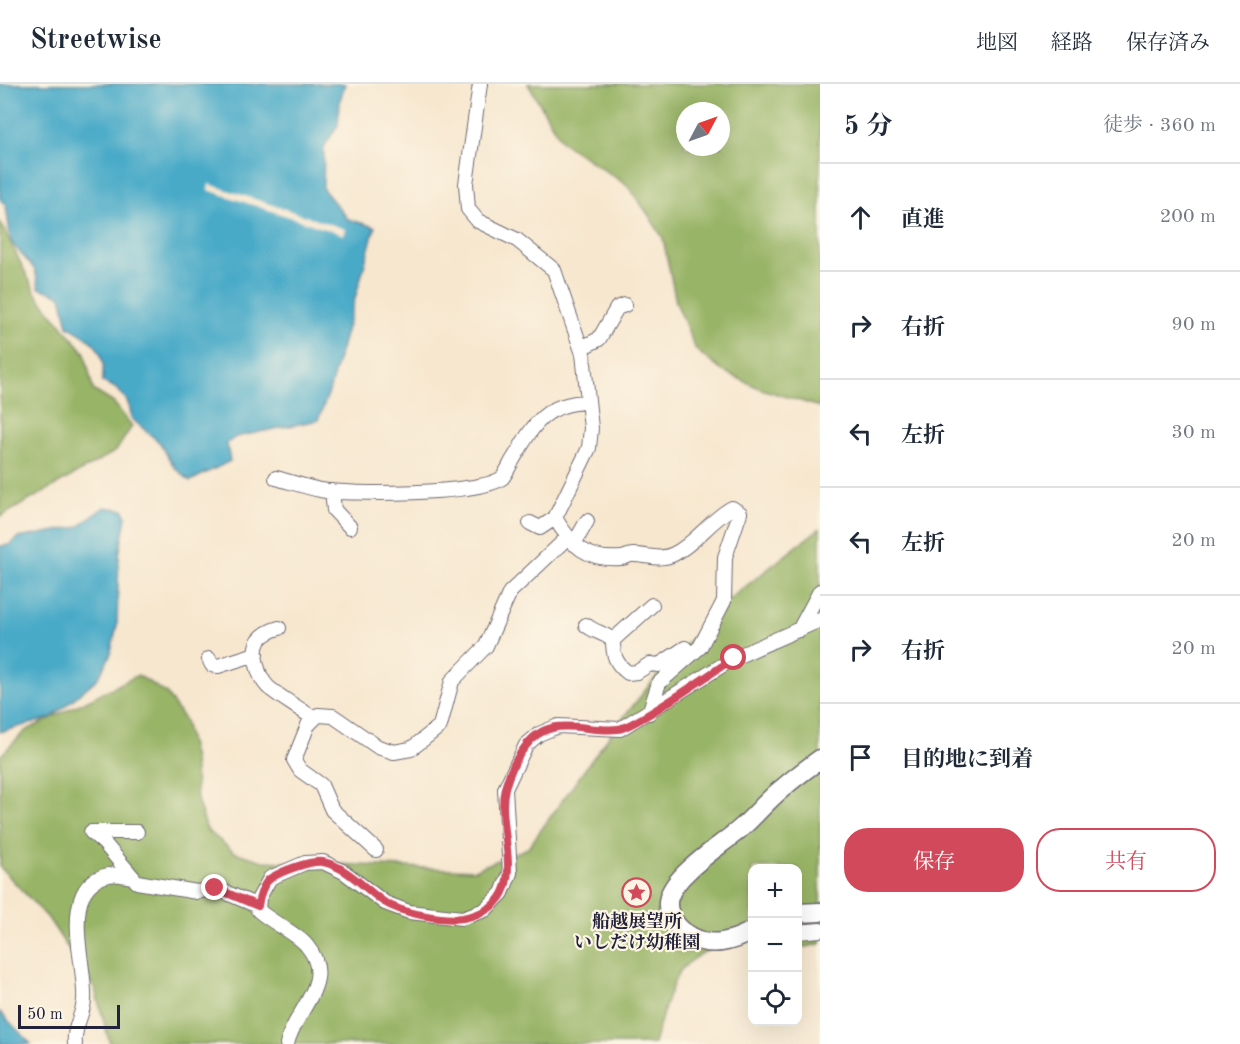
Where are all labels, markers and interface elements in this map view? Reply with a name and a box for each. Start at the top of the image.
text: Streetwise [30,27,162,55]
text: 地図 [976,33,1018,54]
text: 経路 [1051,33,1093,54]
text: 保存済み [1126,33,1210,54]
north arrow [676,102,730,156]
text: 5 分 [844,114,892,140]
text: 徒歩 · 360 m [1103,116,1216,136]
icon: ahead [844,201,877,234]
text: 200 m [1160,207,1216,227]
text: 直進 [901,209,945,231]
icon: right [844,309,877,342]
text: 90 m [1171,315,1216,335]
text: 右折 [901,317,945,339]
icon: left [844,417,877,450]
text: 30 m [1171,423,1216,443]
text: 左折 [901,425,945,447]
icon: left [844,525,877,558]
text: 20 m [1171,531,1216,551]
text: 左折 [901,533,945,555]
icon: right [844,633,877,666]
text: 20 m [1171,639,1216,659]
text: 右折 [901,641,945,663]
route start [720,644,746,670]
icon: arrive [844,741,877,774]
text: 目的地に到着 [901,749,1033,771]
button: 保存 [844,828,1024,892]
button: 共有 [1036,828,1216,892]
map controls [748,864,802,1026]
button: + [748,864,802,918]
route end [201,874,227,900]
place icon: 船越展望所 いしだけ幼稚園 [621,876,653,908]
place label: 船越展望所 いしだけ幼稚園 [574,911,700,952]
button: − [748,918,802,972]
button: locate [748,972,802,1026]
scale bar [18,1002,120,1030]
text: 50 m [27,1007,63,1023]

